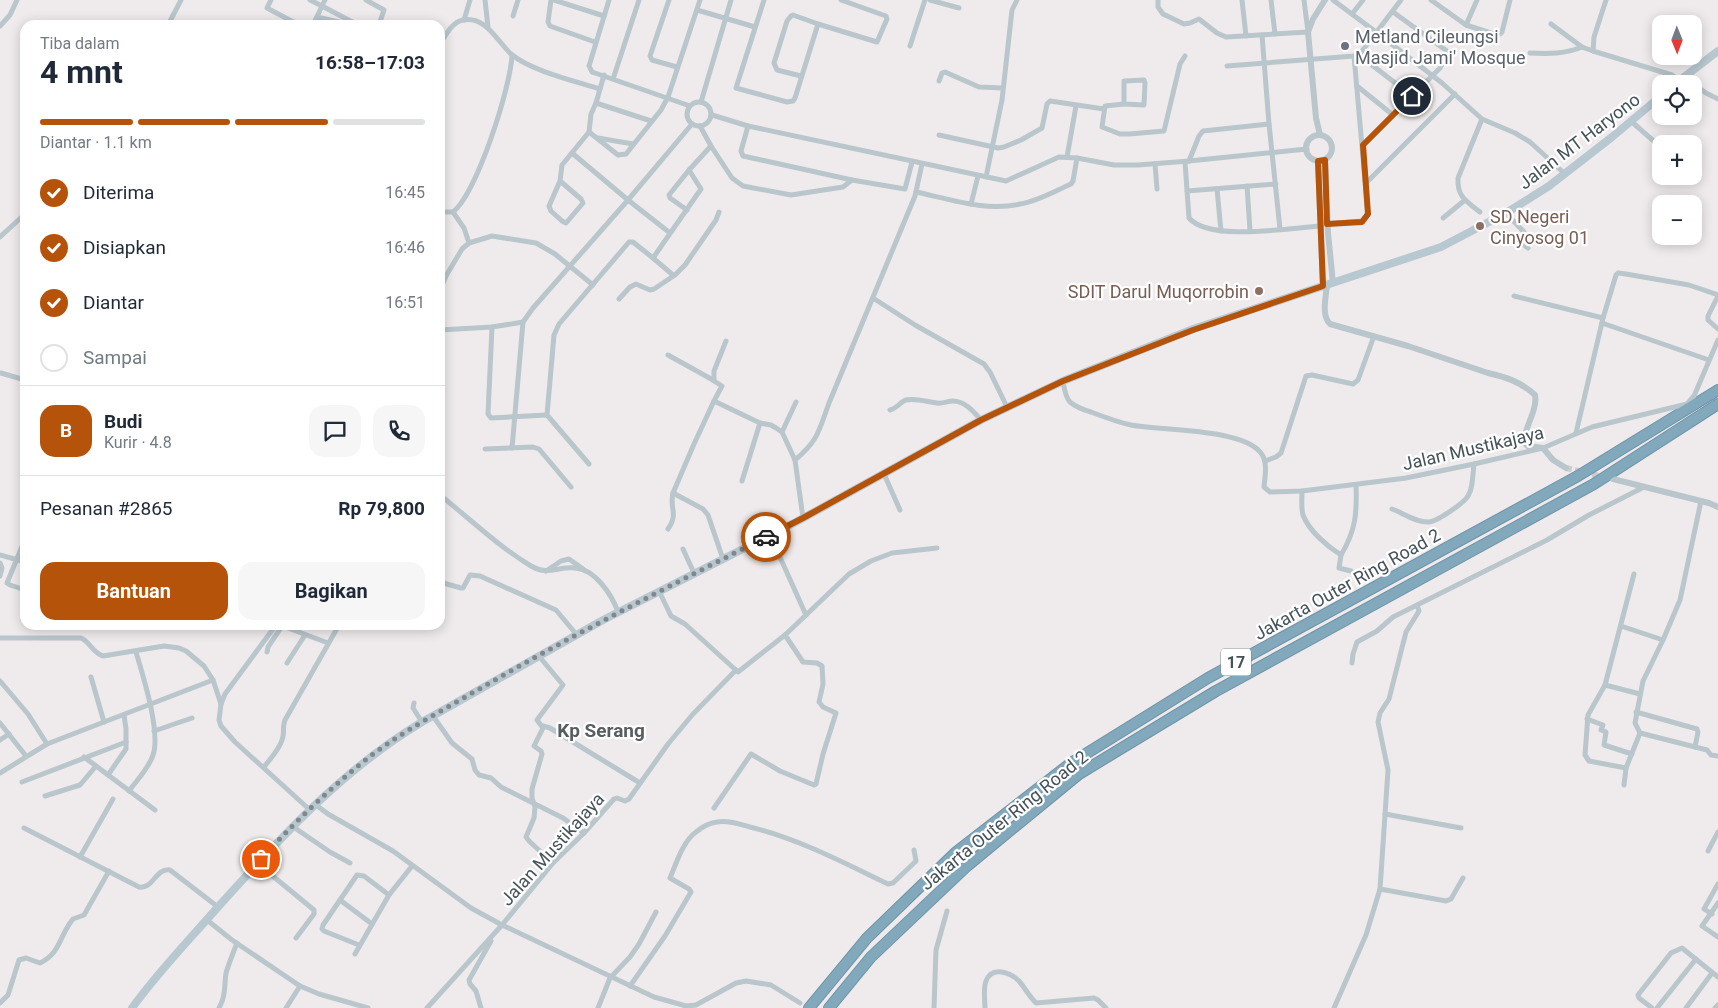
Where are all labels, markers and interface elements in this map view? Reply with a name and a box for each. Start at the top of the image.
north arrow [1652,15,1702,65]
map controls [1652,15,1702,245]
place label: Metland Cileungsi Masjid Jami' Mosque [1355,26,1526,68]
text: Tiba dalam [40,34,119,53]
marker: Metland Cileungsi Masjid Jami' Mosque [1339,40,1351,52]
text: 16:58–17:03 [315,51,425,74]
text: 4 mnt [40,53,123,91]
pin [1391,75,1433,117]
button: locate [1652,75,1702,125]
icon: home [1398,82,1426,110]
street label: Jalan MT Haryono [1514,89,1644,193]
text: Diantar · 1.1 km [40,133,152,152]
button: + [1652,135,1702,185]
icon: check [40,179,68,207]
text: Diterima [83,181,154,204]
text: 16:45 [385,183,425,202]
button: − [1652,195,1702,245]
place label: SD Negeri Cinyosog 01 [1490,206,1589,248]
marker: SD Negeri Cinyosog 01 [1474,220,1486,232]
icon: check [40,234,68,262]
text: Disiapkan [83,236,166,259]
text: 16:46 [385,238,425,257]
place label: SDIT Darul Muqorrobin [1068,281,1249,302]
marker: SDIT Darul Muqorrobin [1253,285,1265,297]
icon: check [40,289,68,317]
text: Diantar [83,291,144,314]
text: 16:51 [385,293,425,312]
text: Sampai [83,346,147,369]
button: chat [309,405,361,457]
button: phone [373,405,425,457]
text: Budi [104,410,143,433]
text: B [60,419,72,442]
street label: Jalan Mustikajaya [1400,422,1546,474]
text: Kurir · 4.8 [104,433,172,452]
text: Pesanan #2865 [40,497,173,520]
text: Rp 79,800 [338,497,425,520]
courier [741,512,791,562]
icon: car [752,523,780,551]
street label: Jakarta Outer Ring Road 2 [1250,524,1444,644]
button: Bantuan [40,562,228,620]
button: Bagikan [238,562,425,620]
road number: 17 [1221,649,1251,676]
district label: Kp Serang [557,719,645,742]
street label: Jakarta Outer Ring Road 2 [916,746,1092,894]
street label: Jalan Mustikajaya [496,788,608,910]
pin [240,838,282,880]
icon: bag [247,845,275,873]

